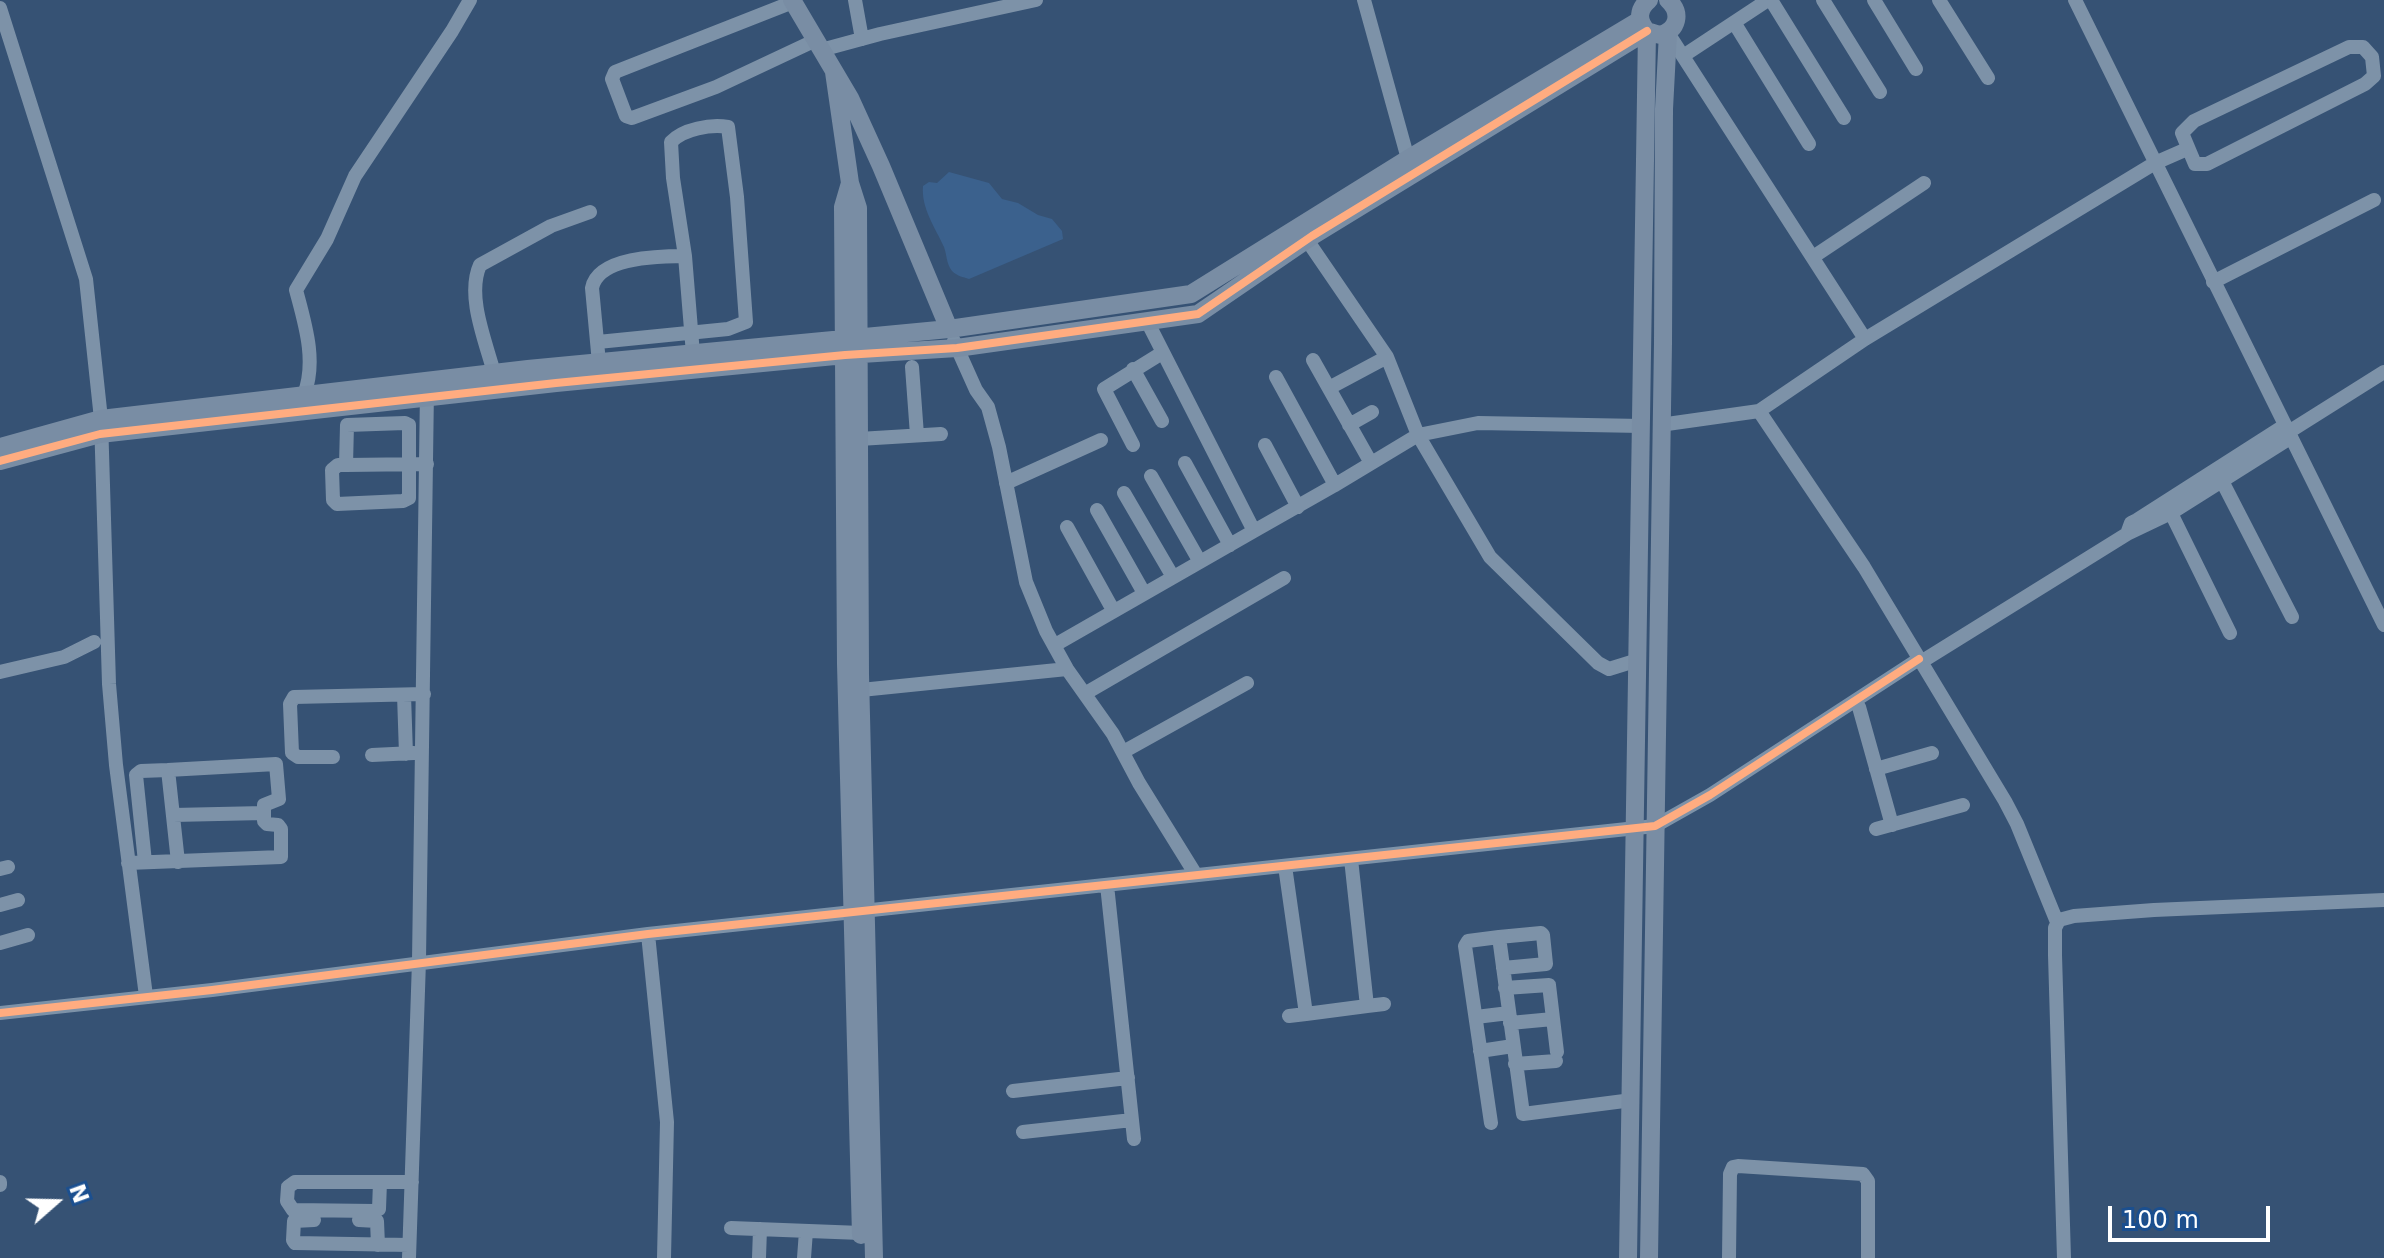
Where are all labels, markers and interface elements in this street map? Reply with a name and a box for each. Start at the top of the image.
north arrow [16,1162,96,1242]
text: N [64,1181,94,1207]
scale bar [2112,1190,2274,1240]
text: 100 m [2122,1206,2199,1234]

